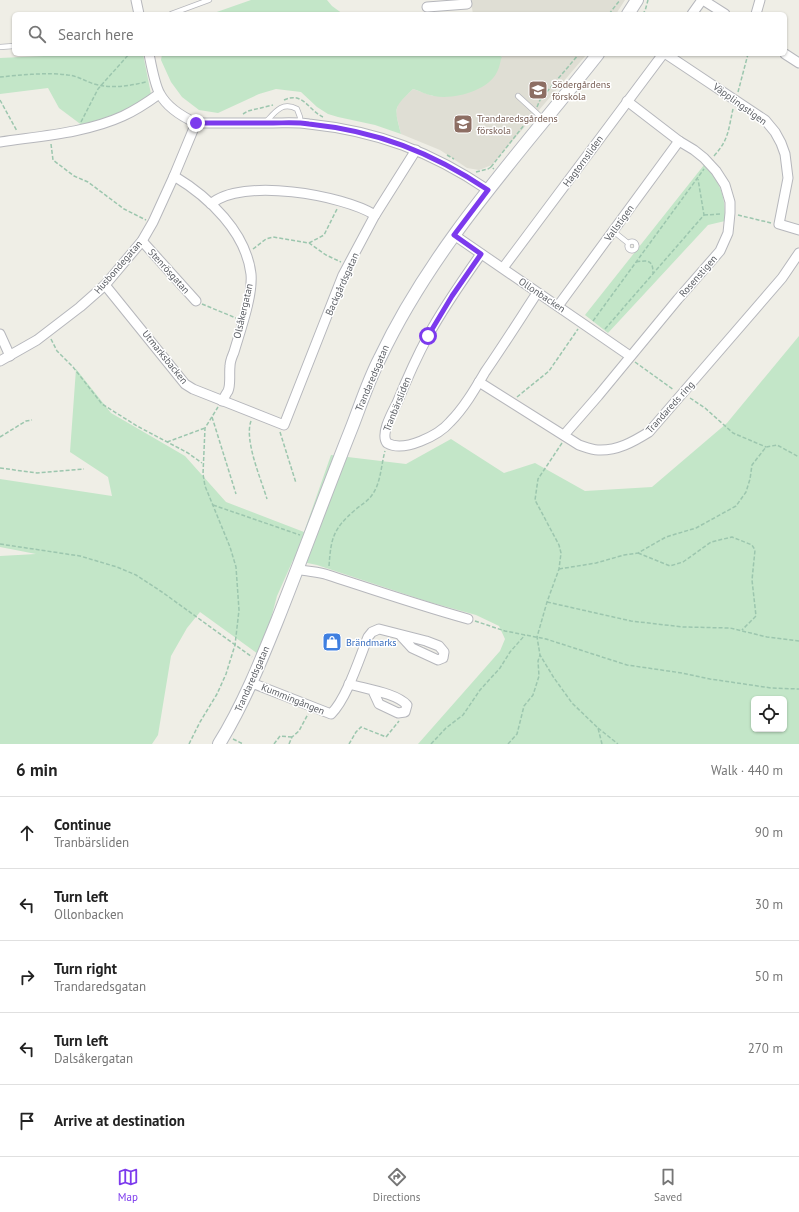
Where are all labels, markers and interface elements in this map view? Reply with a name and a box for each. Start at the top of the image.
search box [12,12,787,56]
icon: search [26,23,48,45]
text: Search here [58,25,134,44]
place label: Södergårdens förskola [552,78,610,103]
school or university icon: Södergårdens förskola [527,79,549,101]
street label: Väpplingstigen [710,79,770,128]
place label: Trandaredsgårdens förskola [477,112,558,137]
school or university icon: Trandaredsgårdens förskola [452,113,474,135]
route end [187,114,205,132]
street label: Hagtornsliden [560,133,606,189]
street label: Vallstigen [601,202,637,245]
street label: Husbondegatan [91,237,145,297]
street label: Stenrösgatan [145,246,193,296]
street label: Backgårdsgatan [322,251,362,317]
street label: Rosenstigen [676,252,720,300]
street label: Ollonbacken [516,275,568,315]
street label: Olsåkergatan [230,282,256,340]
street label: Utmarksbacken [139,327,191,387]
route start [419,327,437,345]
street label: Trandaredsgatan [352,343,392,413]
street label: Tranbärsliden [380,375,414,433]
street label: Trandareds ring [643,378,697,436]
shop icon: Brändmarks [321,631,343,653]
place label: Brändmarks [346,636,397,649]
street label: Trandaredsgatan [232,644,272,714]
street label: Kummingången [259,680,327,718]
map controls [751,696,787,732]
button: locate [751,696,787,732]
text: 6 min [16,759,57,781]
text: Walk · 440 m [711,762,783,779]
text: Continue [54,815,111,834]
icon: ahead [16,822,38,844]
text: 90 m [755,824,783,841]
text: Tranbärsliden [54,834,129,851]
text: Turn left [54,887,108,906]
icon: left [16,894,38,916]
text: 30 m [755,896,783,913]
text: Ollonbacken [54,906,124,923]
text: Turn right [54,959,117,978]
icon: right [16,966,38,988]
text: 50 m [755,968,783,985]
text: Trandaredsgatan [54,978,146,995]
text: Turn left [54,1031,108,1050]
icon: left [16,1038,38,1060]
text: 270 m [748,1040,783,1057]
text: Dalsåkergatan [54,1050,133,1067]
icon: arrive [16,1110,38,1132]
text: Arrive at destination [54,1111,185,1130]
tab: Map [117,1166,139,1204]
tab: Directions [373,1166,420,1204]
tab: Saved [654,1166,682,1204]

